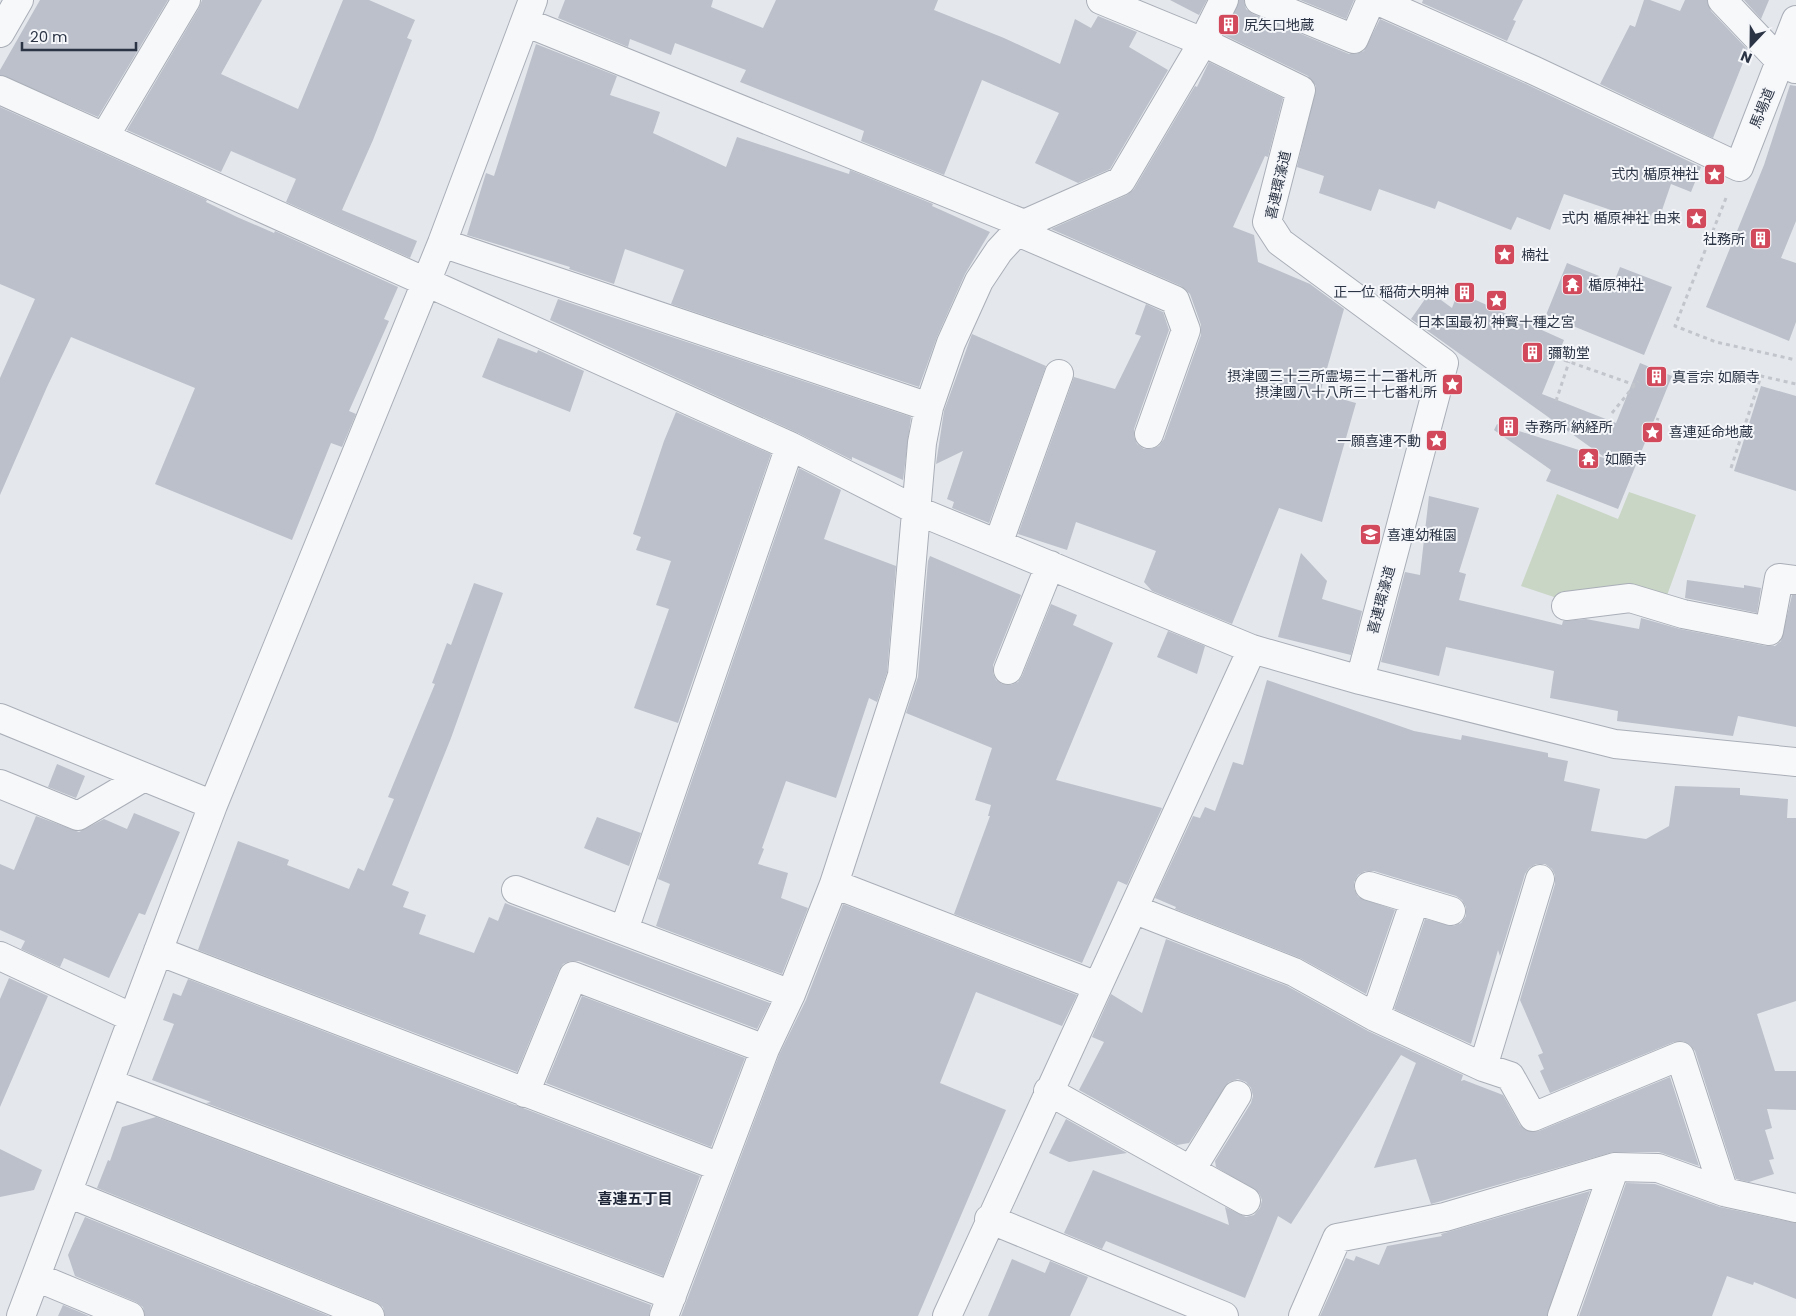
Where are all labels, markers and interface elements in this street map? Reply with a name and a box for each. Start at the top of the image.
building icon: 尻矢口地蔵 [1216,13,1240,37]
place label: 尻矢口地蔵 [1244,15,1314,35]
scale bar [22,20,136,52]
north arrow [1726,20,1776,70]
text: 20 m [30,26,68,47]
text: N [1738,46,1755,68]
street label: 馬場道 [1745,85,1779,131]
street label: 喜連環濠道 [1260,149,1296,221]
place icon: 式内 楯原神社 [1703,162,1727,186]
place label: 式内 楯原神社 [1611,164,1699,184]
place icon: 式内 楯原神社 由来 [1685,206,1709,230]
place label: 式内 楯原神社 由来 [1562,208,1681,228]
building icon: 社務所 [1749,227,1773,251]
place label: 社務所 [1703,229,1745,249]
place icon: 楠社 [1493,243,1517,267]
place label: 楠社 [1521,245,1549,265]
temple icon: 楯原神社 [1560,273,1584,297]
place label: 楯原神社 [1588,275,1644,295]
building icon: 正一位 稲荷大明神 [1453,280,1477,304]
place label: 正一位 稲荷大明神 [1333,282,1449,302]
place icon: 日本国最初 神寳十種之宮 [1484,288,1508,312]
place label: 日本国最初 神寳十種之宮 [1417,312,1575,332]
building icon: 彌勒堂 [1520,341,1544,365]
place label: 彌勒堂 [1548,343,1590,363]
building icon: 真言宗 如願寺 [1644,365,1668,389]
place label: 摂津國三十三所霊場三十二番札所 摂津國八十八所三十七番札所 [1227,366,1437,402]
place label: 真言宗 如願寺 [1672,367,1760,387]
place icon: 摂津國三十三所霊場三十二番札所 摂津國八十八所三十七番札所 [1441,372,1465,396]
building icon: 寺務所 納経所 [1497,415,1521,439]
place label: 寺務所 納経所 [1525,417,1613,437]
place icon: 喜連延命地蔵 [1641,420,1665,444]
place label: 喜連延命地蔵 [1669,422,1753,442]
place icon: 一願喜連不動 [1425,429,1449,453]
place label: 一願喜連不動 [1337,431,1421,451]
temple icon: 如願寺 [1577,447,1601,471]
place label: 如願寺 [1605,449,1647,469]
school or university icon: 喜連幼稚園 [1359,523,1383,547]
place label: 喜連幼稚園 [1387,525,1457,545]
street label: 喜連環濠道 [1362,564,1400,636]
district label: 喜連五丁目 [597,1188,673,1209]

